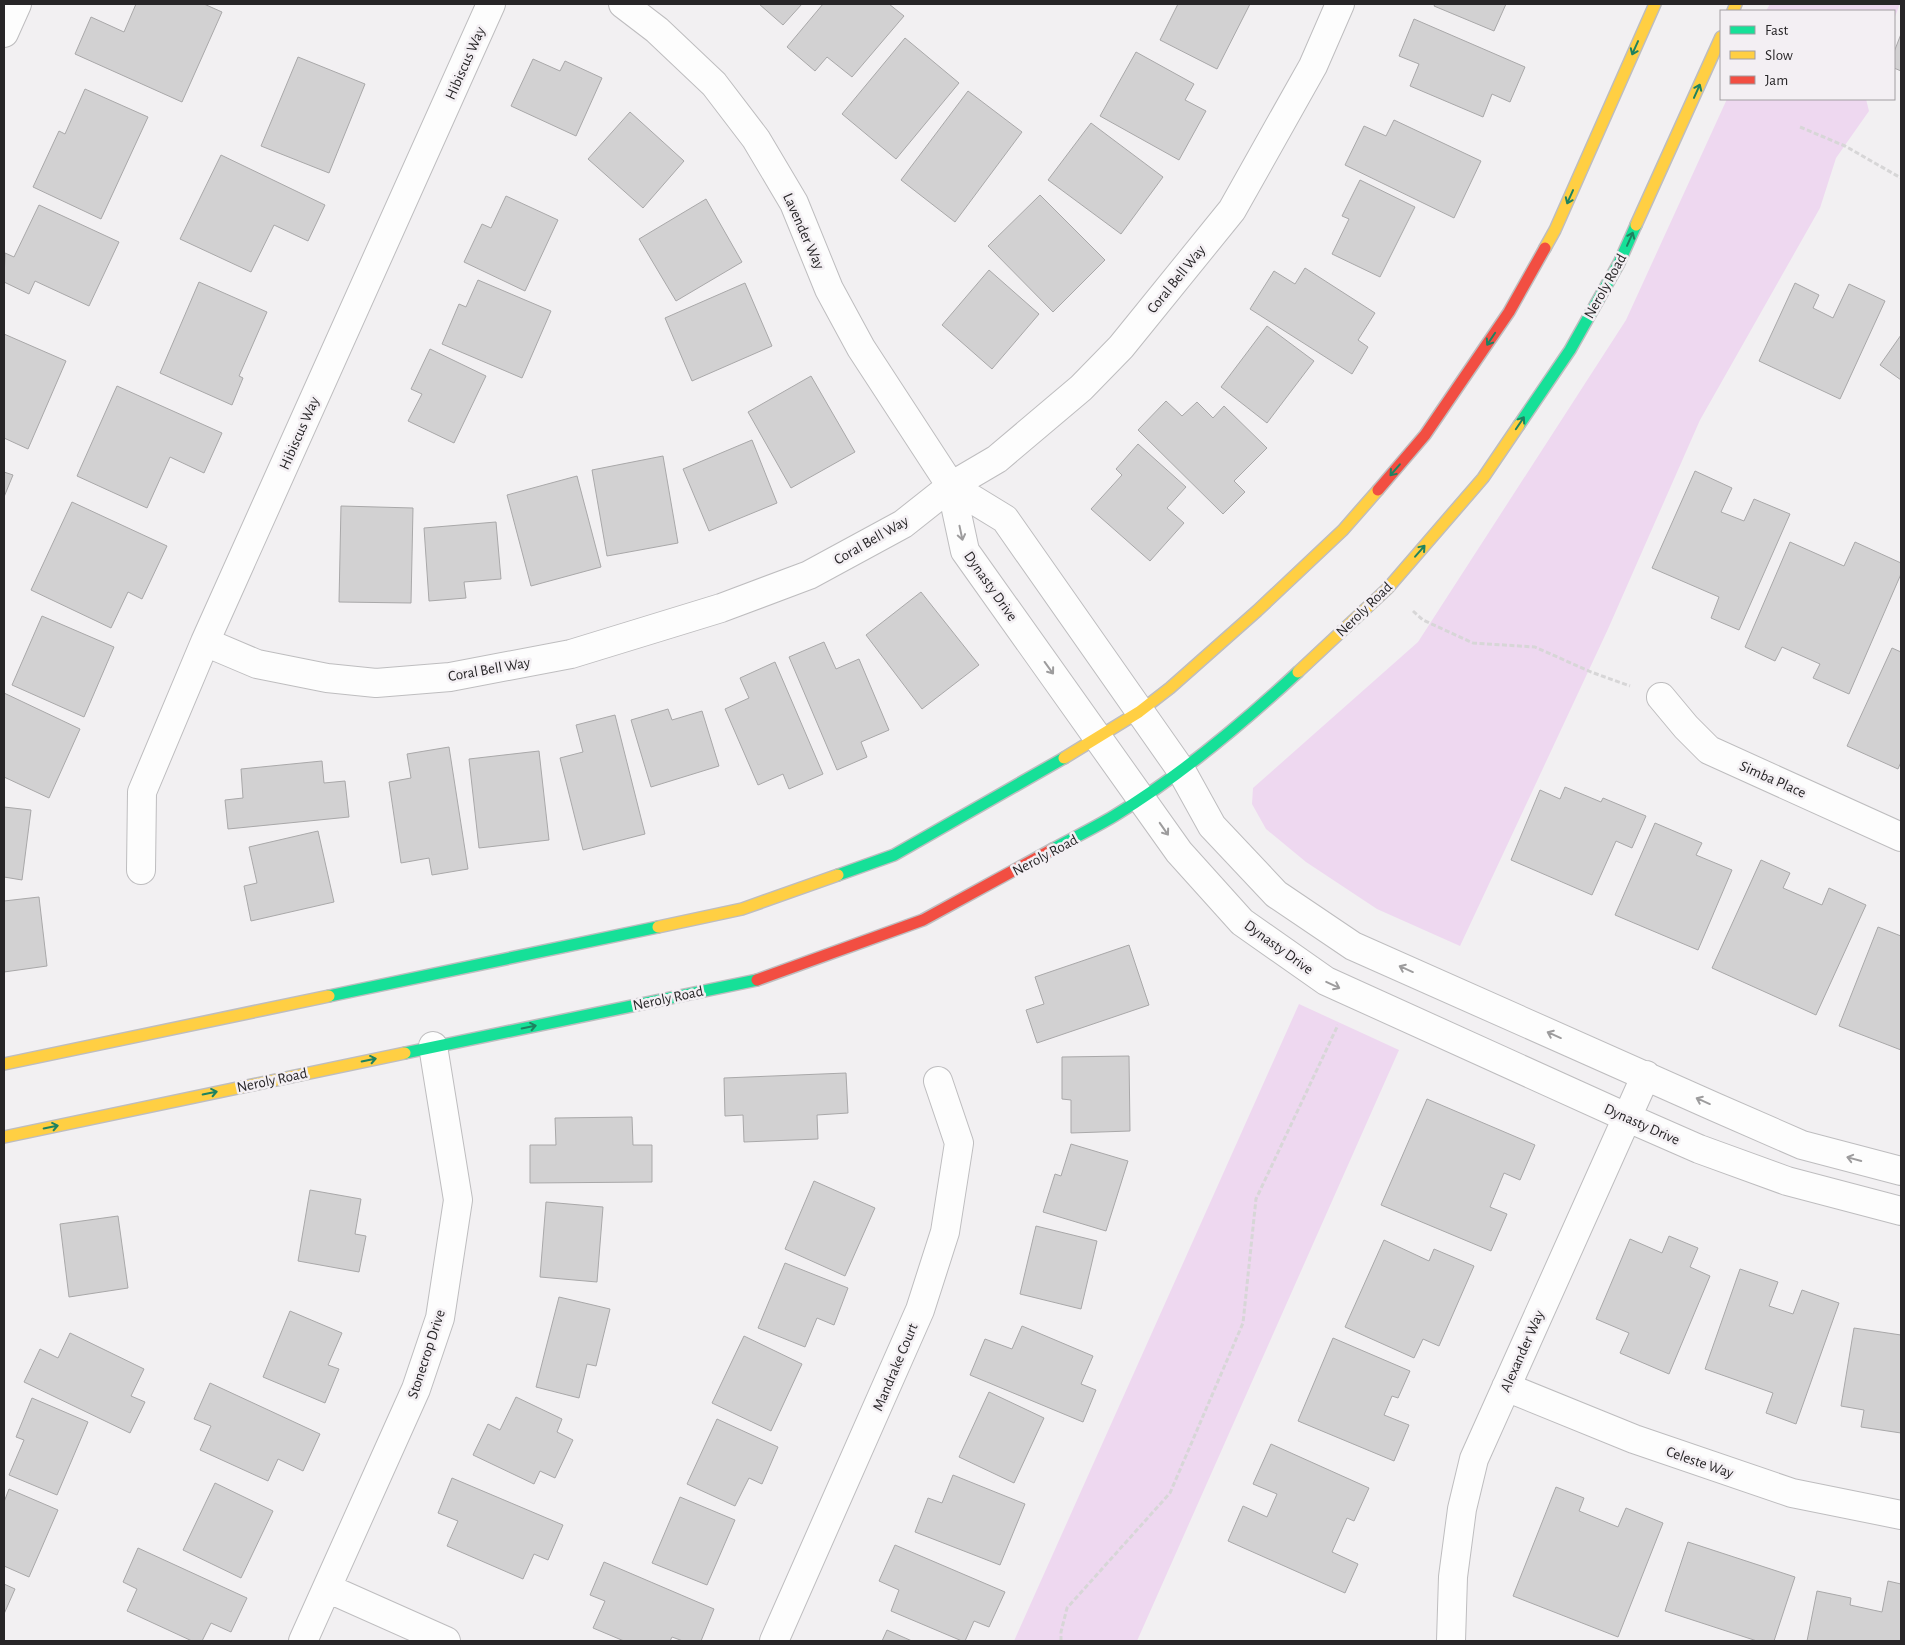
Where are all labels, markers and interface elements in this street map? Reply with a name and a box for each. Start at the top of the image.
legend [1720,10,1895,100]
text: Fast [1765,23,1789,38]
street label: Hibiscus Way [443,24,488,102]
one-way arrow [1630,40,1640,55]
text: Slow [1765,48,1793,63]
text: Jam [1765,73,1788,88]
one-way arrow [1693,84,1703,99]
one-way arrow [1564,189,1574,204]
street label: Lavender Way [780,191,827,272]
one-way arrow [1626,232,1636,247]
street label: Coral Bell Way [1144,242,1209,316]
street label: Neroly Road [1582,251,1629,321]
one-way arrow [1486,331,1496,345]
street label: Hibiscus Way [277,394,322,472]
one-way arrow [1515,416,1525,430]
one-way arrow [1389,463,1401,476]
street label: Coral Bell Way [832,513,911,568]
one-way arrow [957,525,966,541]
one-way arrow [1414,544,1426,557]
street label: Dynasty Drive [961,549,1020,624]
street label: Neroly Road [1333,579,1395,640]
street label: Coral Bell Way [447,655,532,684]
one-way arrow [1044,661,1054,675]
street label: Simba Place [1737,758,1808,801]
one-way arrow [1159,822,1169,836]
street label: Neroly Road [1010,832,1081,879]
street label: Dynasty Drive [1241,917,1316,977]
one-way arrow [1399,964,1414,974]
one-way arrow [1326,980,1341,990]
street label: Neroly Road [632,984,705,1013]
one-way arrow [520,1021,536,1031]
one-way arrow [1547,1029,1562,1039]
one-way arrow [361,1054,377,1064]
street label: Neroly Road [236,1066,309,1095]
one-way arrow [202,1088,218,1097]
one-way arrow [1696,1096,1711,1105]
street label: Dynasty Drive [1602,1101,1682,1148]
one-way arrow [43,1122,59,1131]
one-way arrow [1847,1153,1863,1163]
street label: Stonecrop Drive [405,1308,448,1401]
street label: Alexander Way [1498,1308,1547,1394]
street label: Mandrake Court [870,1321,921,1413]
street label: Celeste Way [1664,1444,1736,1481]

